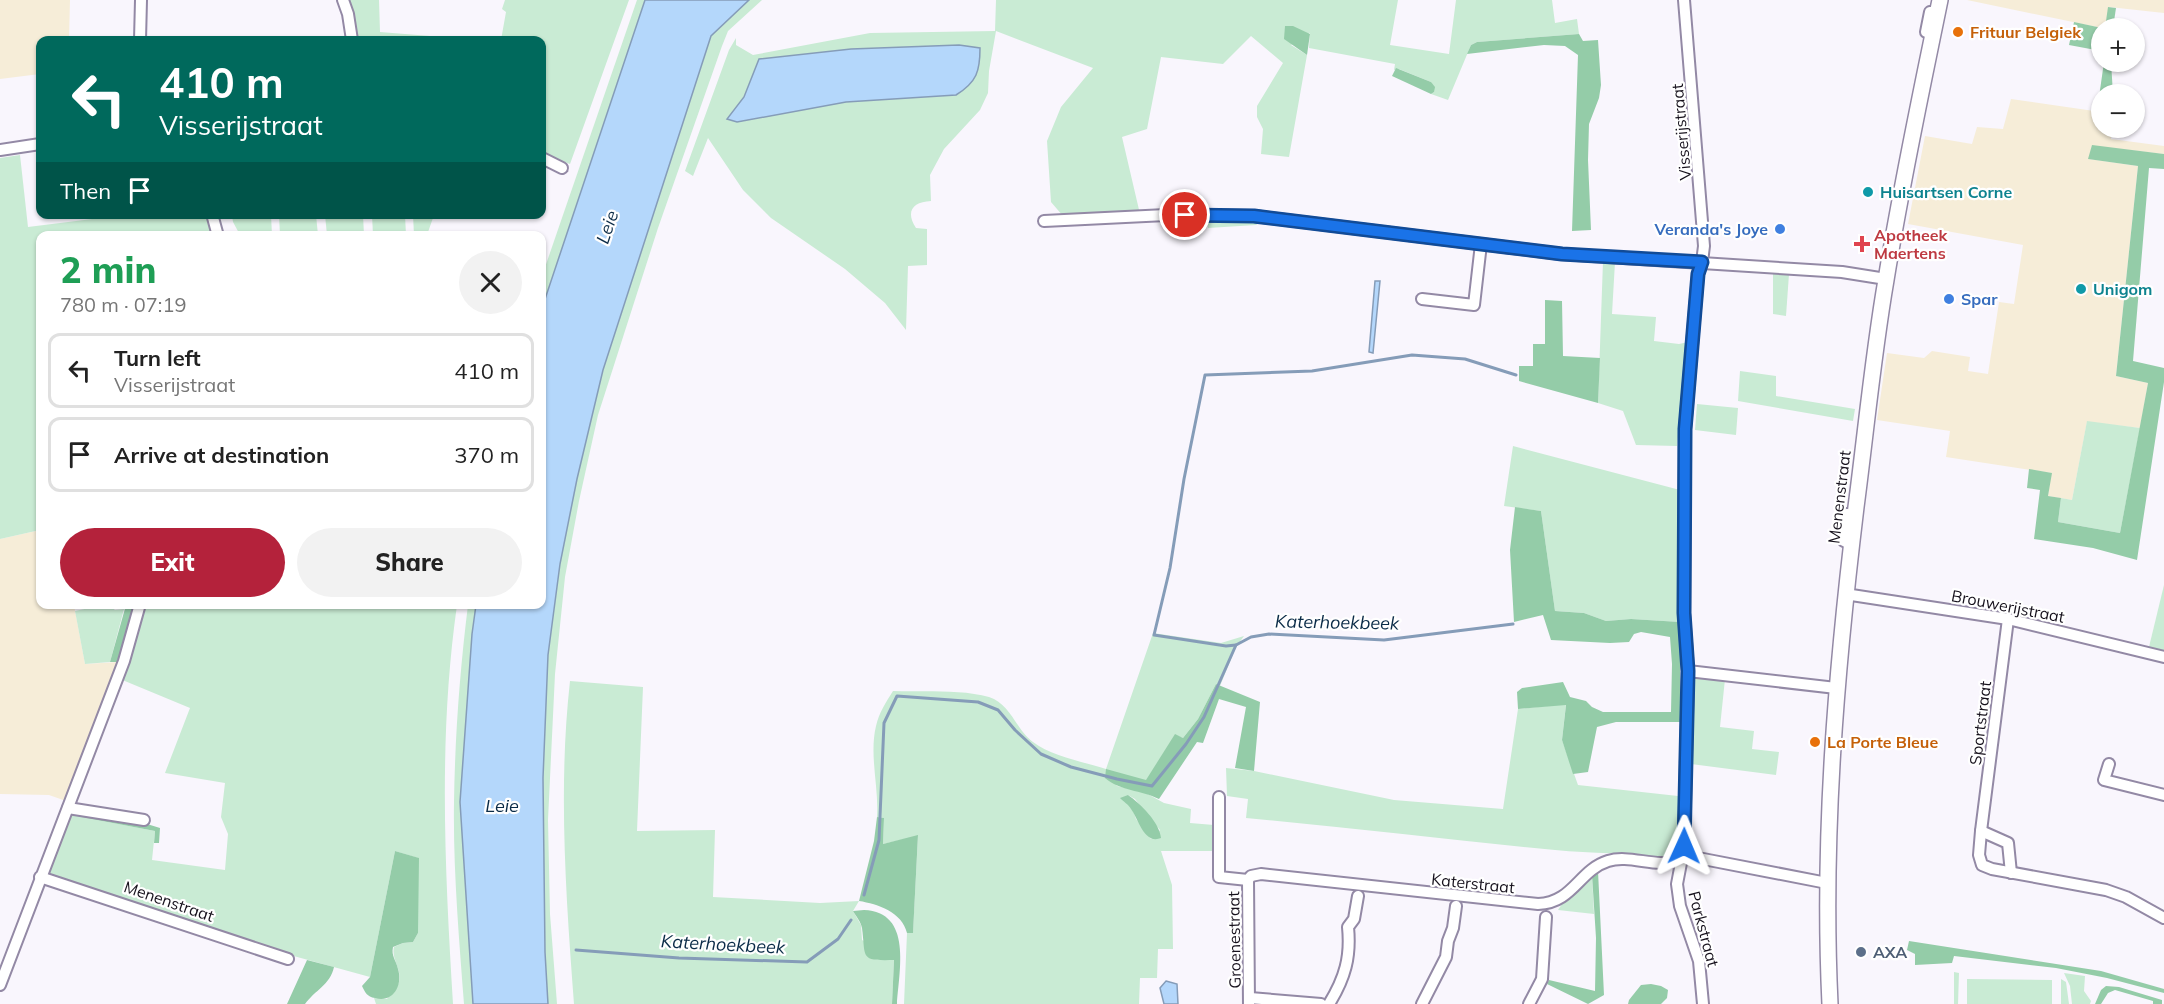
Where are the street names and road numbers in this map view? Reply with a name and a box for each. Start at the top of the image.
street label: Visserijstraat [1667,82,1695,181]
street label: Menenstraat [1823,449,1855,545]
street label: Brouwerijstraat [1950,585,2067,627]
street label: Sportstraat [1965,679,1995,766]
street label: Katerstraat [1430,869,1516,897]
street label: Menenstraat [121,876,217,926]
street label: Parkstraat [1684,889,1724,969]
street label: Groenestraat [1223,891,1245,989]

